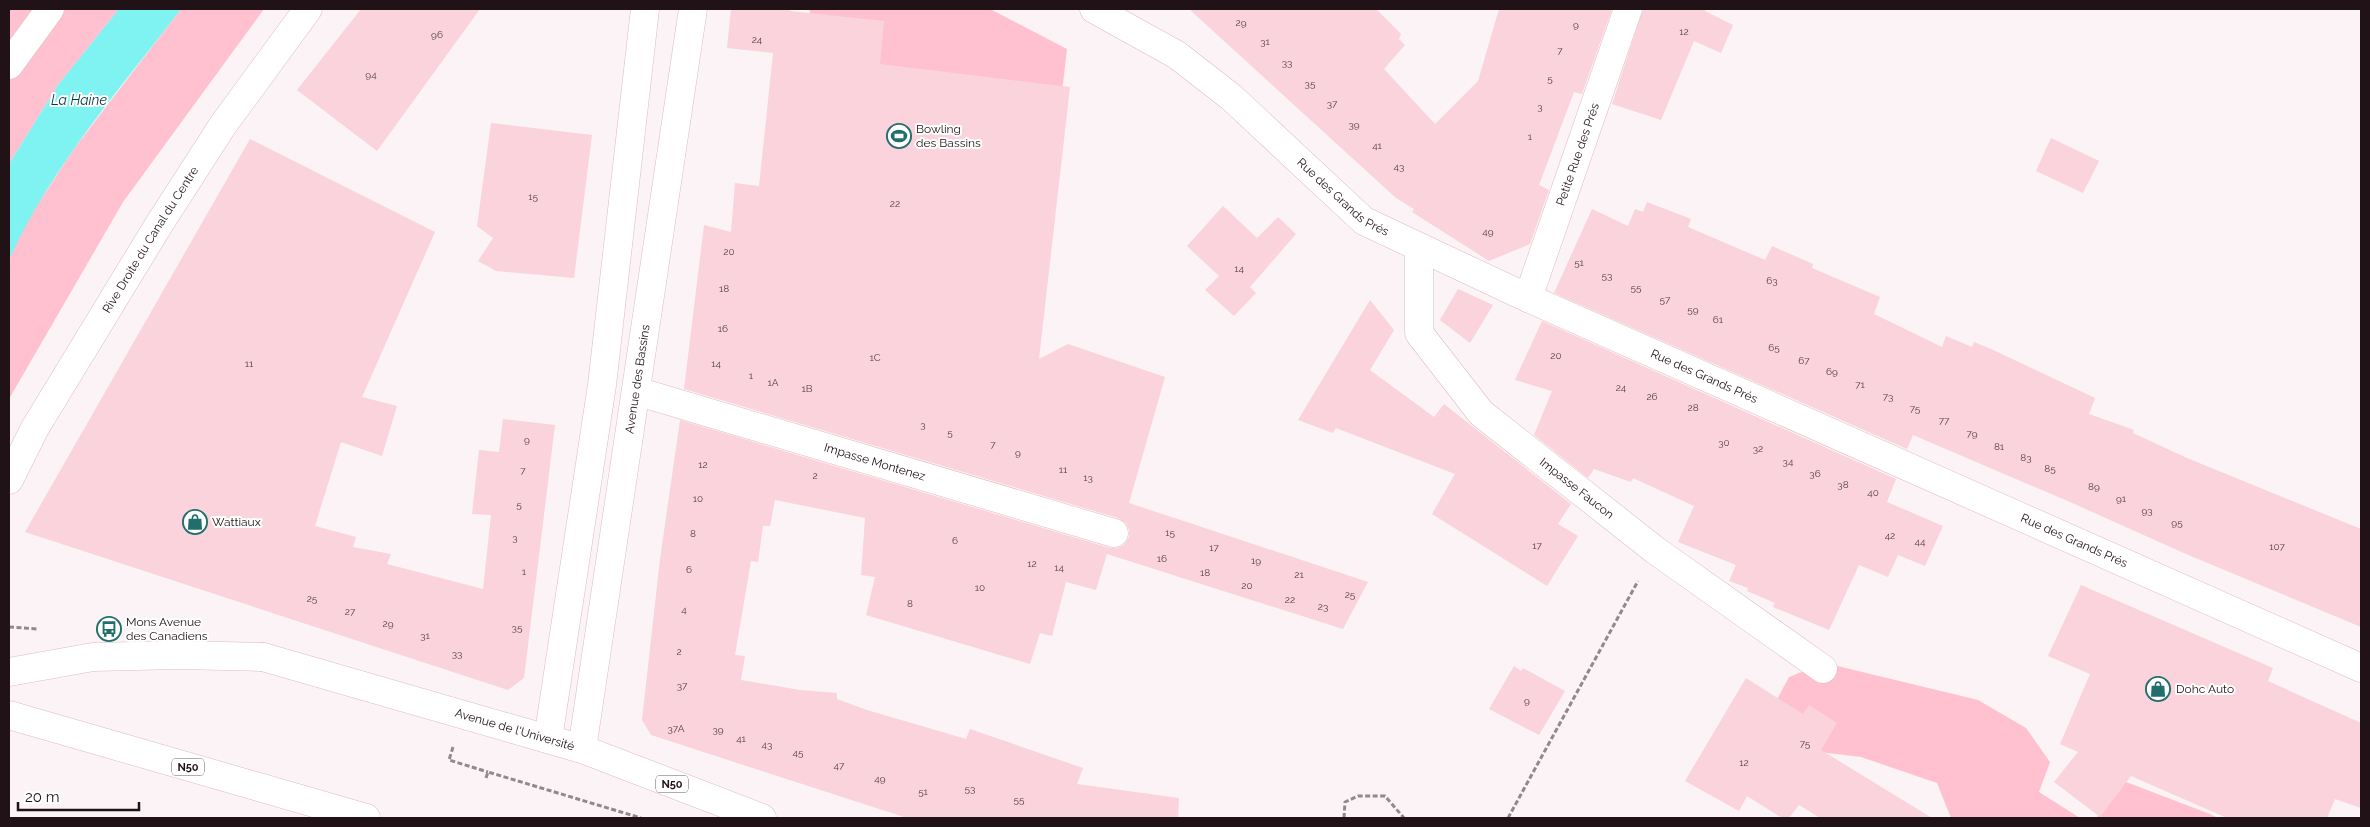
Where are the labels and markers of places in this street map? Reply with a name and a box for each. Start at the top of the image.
place label: Bowling des Bassins [916,122,981,150]
sports icon: Bowling des Bassins [886,123,912,149]
shop icon: Wattiaux [182,509,208,535]
place label: Wattiaux [212,515,261,529]
place label: Mons Avenue des Canadiens [126,615,208,643]
bus stop icon: Mons Avenue des Canadiens [96,616,122,642]
shop icon: Dohc Auto [2145,676,2171,702]
place label: Dohc Auto [2176,682,2234,696]

